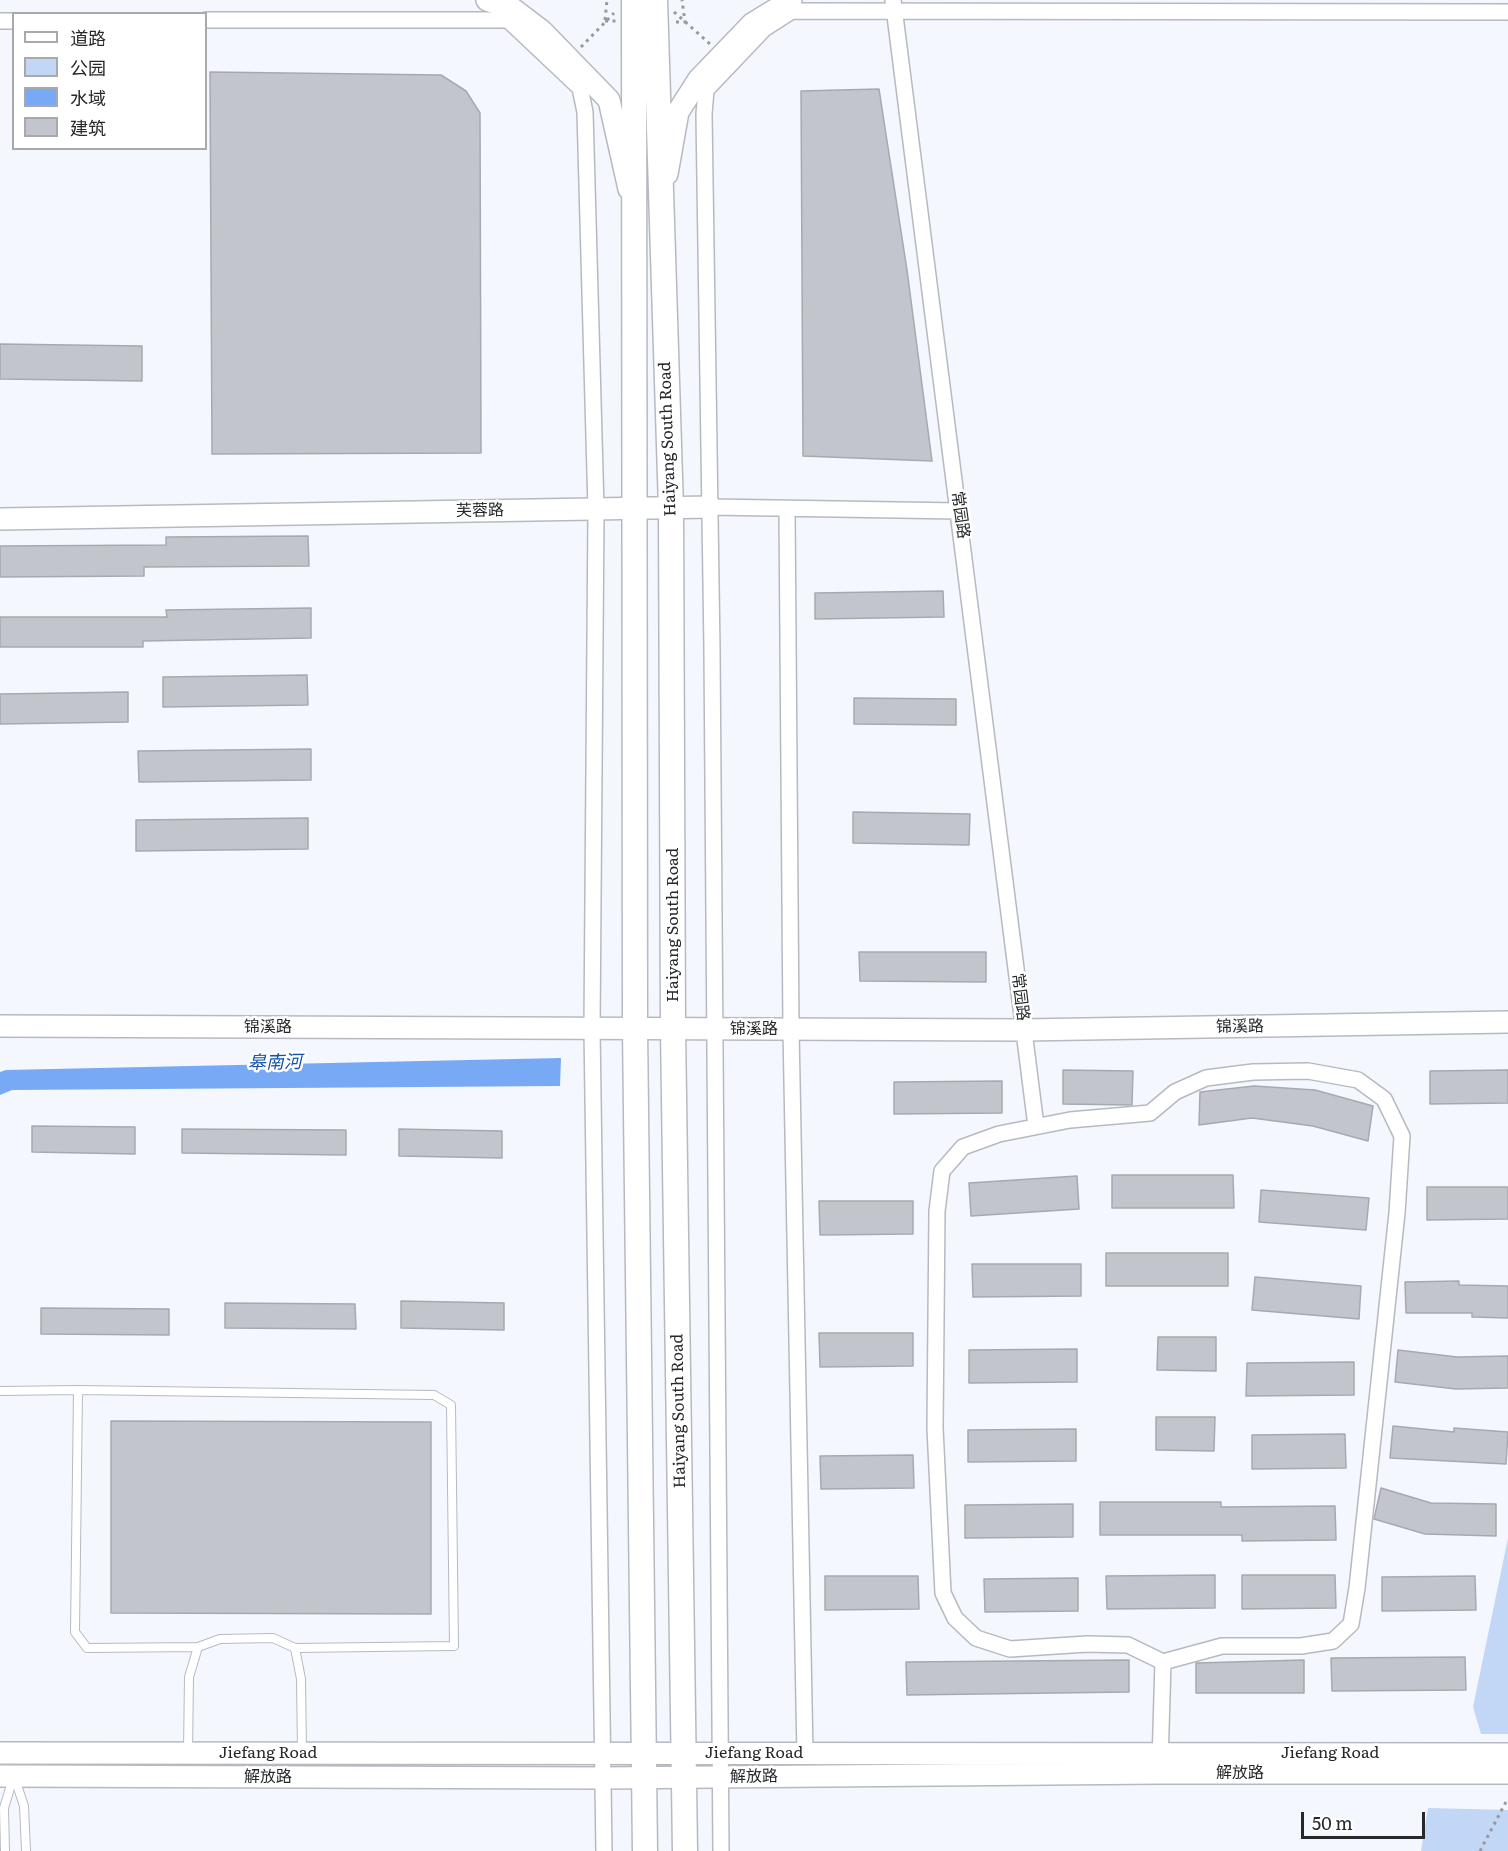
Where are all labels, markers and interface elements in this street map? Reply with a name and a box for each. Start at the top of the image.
legend [12,12,207,150]
text: 道路 [70,24,106,51]
text: 公园 [70,54,106,81]
text: 水域 [70,84,106,111]
text: 建筑 [70,114,106,141]
street label: Haiyang South Road [656,361,680,517]
street label: 常园路 [947,490,973,540]
street label: 芙蓉路 [456,501,504,521]
street label: Haiyang South Road [663,848,683,1002]
street label: 常园路 [1008,972,1032,1022]
street label: 锦溪路 [244,1017,292,1037]
street label: 锦溪路 [1216,1017,1264,1037]
street label: 锦溪路 [730,1019,778,1039]
water label: 皋南河 [248,1052,302,1074]
street label: Haiyang South Road [668,1334,690,1488]
street label: Jiefang Road [219,1743,317,1763]
street label: Jiefang Road [705,1743,803,1763]
street label: Jiefang Road [1281,1743,1379,1763]
street label: 解放路 [1216,1763,1264,1783]
street label: 解放路 [244,1767,292,1787]
street label: 解放路 [730,1767,778,1787]
scale bar [1304,1800,1428,1838]
text: 50 m [1312,1809,1353,1836]

